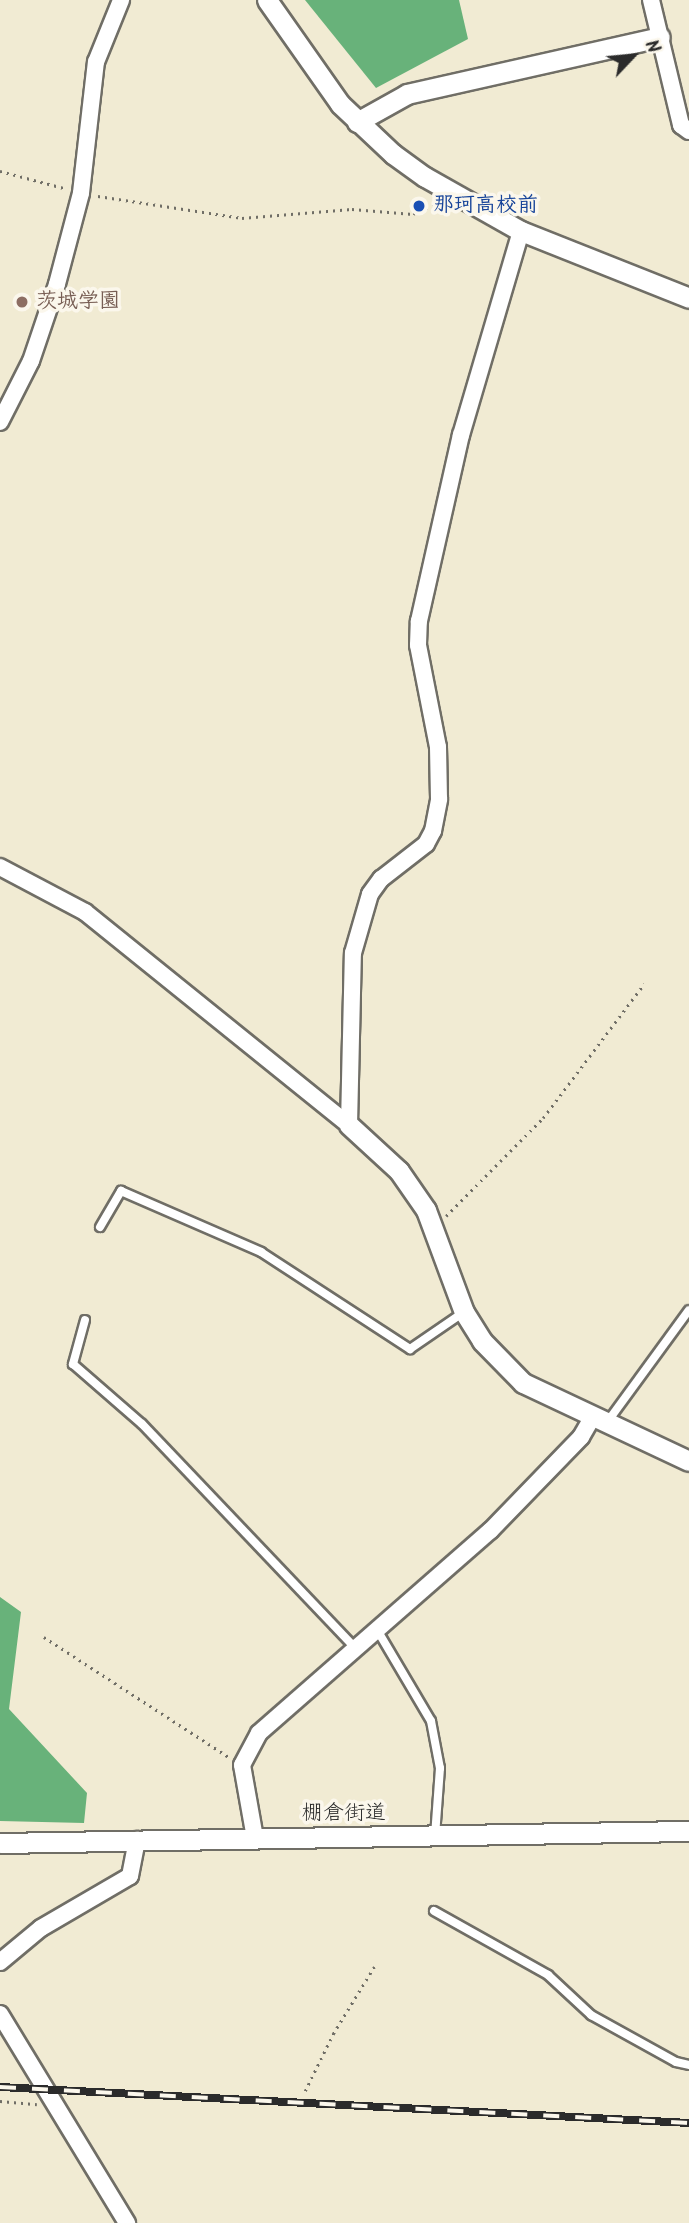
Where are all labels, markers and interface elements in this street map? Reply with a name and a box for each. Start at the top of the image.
north arrow [598,21,668,91]
text: N [636,35,668,59]
place label: 那珂高校前 [433,193,538,219]
marker: 那珂高校前 [411,198,427,214]
place label: 茨城学園 [36,289,120,315]
marker: 茨城学園 [14,294,30,310]
street label: 棚倉街道 [302,1801,386,1827]

